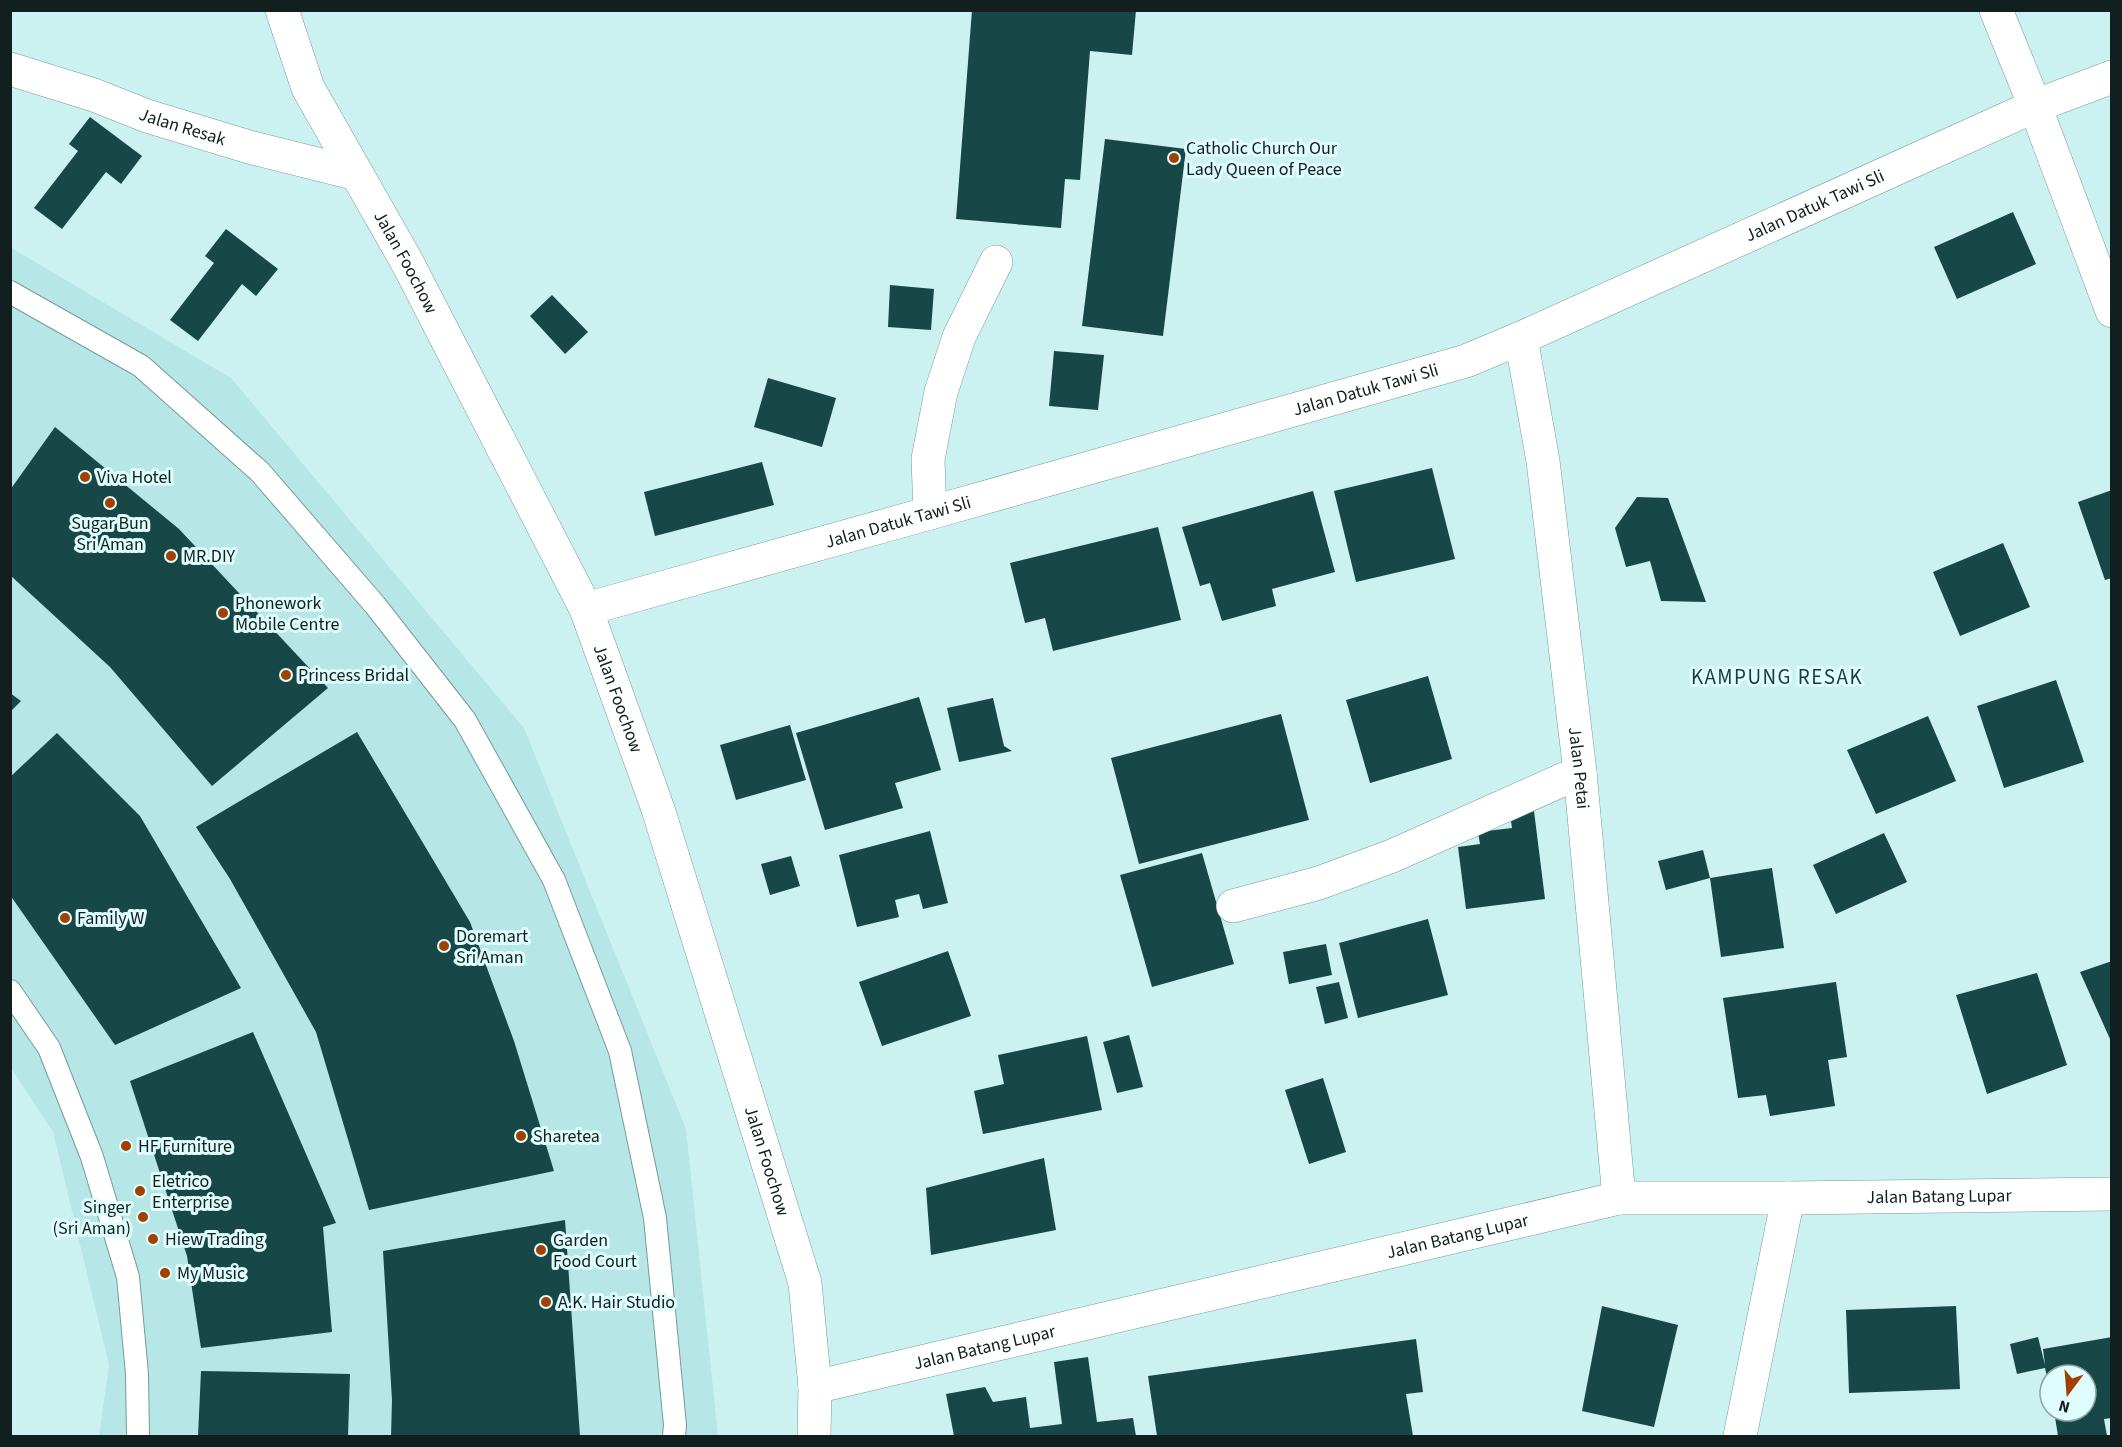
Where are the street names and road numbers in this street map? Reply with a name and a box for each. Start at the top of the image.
street label: Jalan Resak [135,102,229,152]
street label: Jalan Datuk Tawi Sli [1741,164,1888,248]
street label: Jalan Foochow [367,206,444,318]
street label: Jalan Datuk Tawi Sli [1290,357,1441,422]
street label: Jalan Datuk Tawi Sli [822,490,974,555]
street label: Jalan Foochow [587,641,649,756]
street label: Jalan Petai [1562,725,1595,810]
street label: Jalan Foochow [738,1103,795,1219]
street label: Jalan Batang Lupar [1866,1183,2013,1210]
street label: Jalan Batang Lupar [1384,1208,1532,1265]
street label: Jalan Batang Lupar [911,1319,1059,1376]

